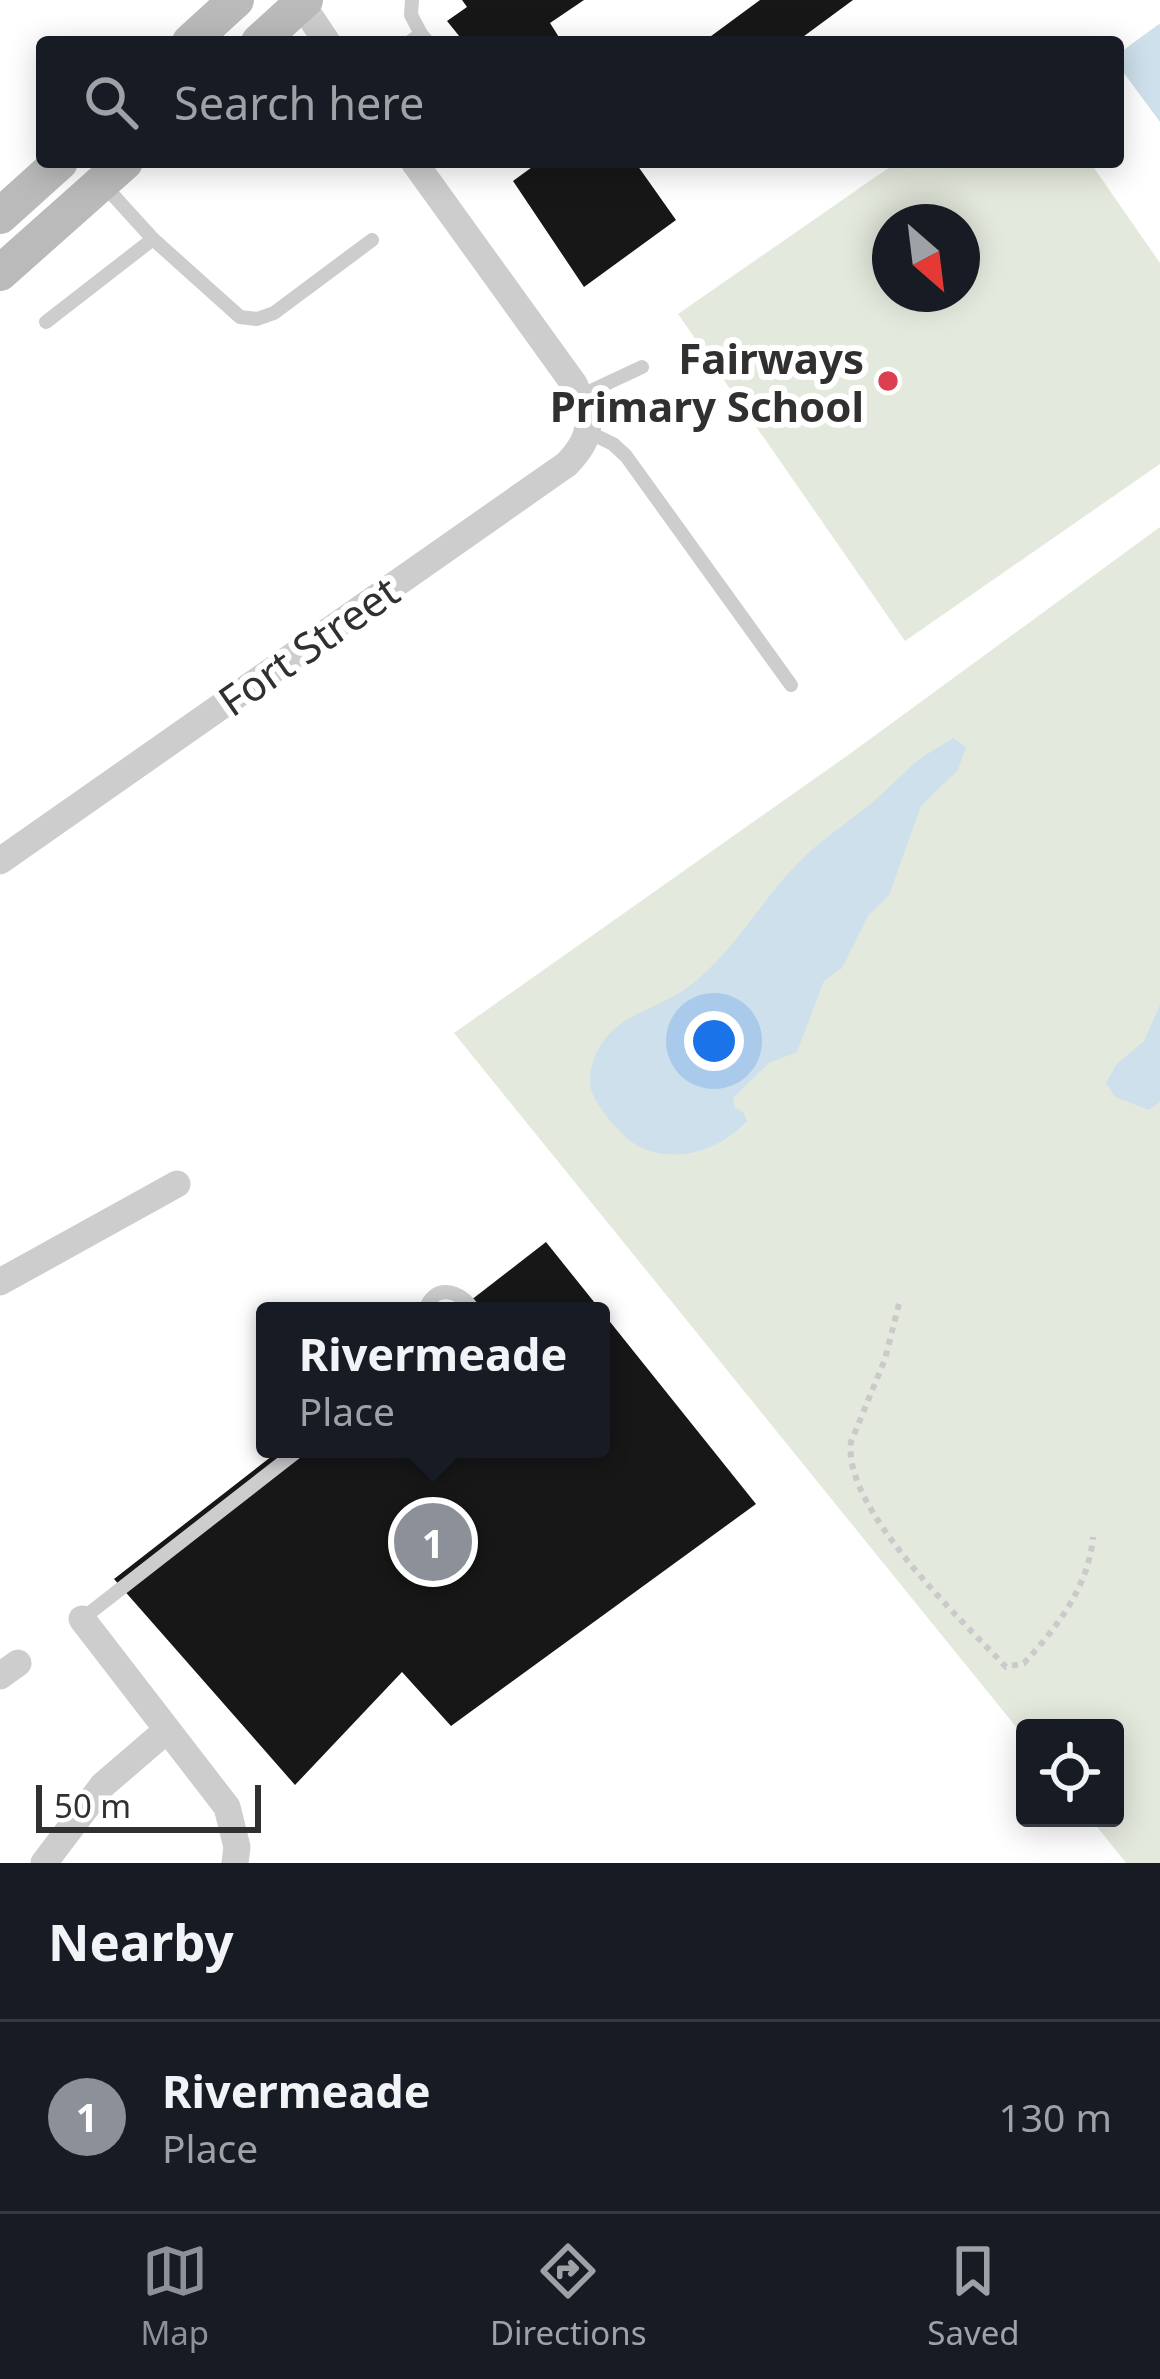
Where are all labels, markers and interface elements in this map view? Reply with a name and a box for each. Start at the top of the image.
search box [36,36,1124,168]
icon: search [78,69,144,135]
text: Search here [174,72,424,133]
north arrow [872,204,980,312]
place label: Fairways Primary School [550,329,864,434]
marker: Fairways Primary School [875,368,901,394]
street label: Fort Street [206,562,410,728]
your location [684,1011,744,1071]
popup [256,1302,610,1458]
text: Rivermeade [299,1323,567,1384]
text: Place [299,1384,395,1437]
pin: 1 [394,1497,472,1587]
map controls [1016,1719,1124,1827]
button: locate [1016,1719,1124,1827]
scale bar [36,1779,261,1832]
text: 50 m [54,1783,131,1828]
text: Nearby [48,1906,234,1976]
text: Rivermeade [162,2060,431,2121]
text: 1 [76,2090,98,2143]
text: 130 m [998,2090,1112,2143]
text: Place [162,2121,258,2174]
tab: Map [140,2238,209,2355]
tab: Directions [490,2238,647,2355]
tab: Saved [927,2238,1020,2355]

